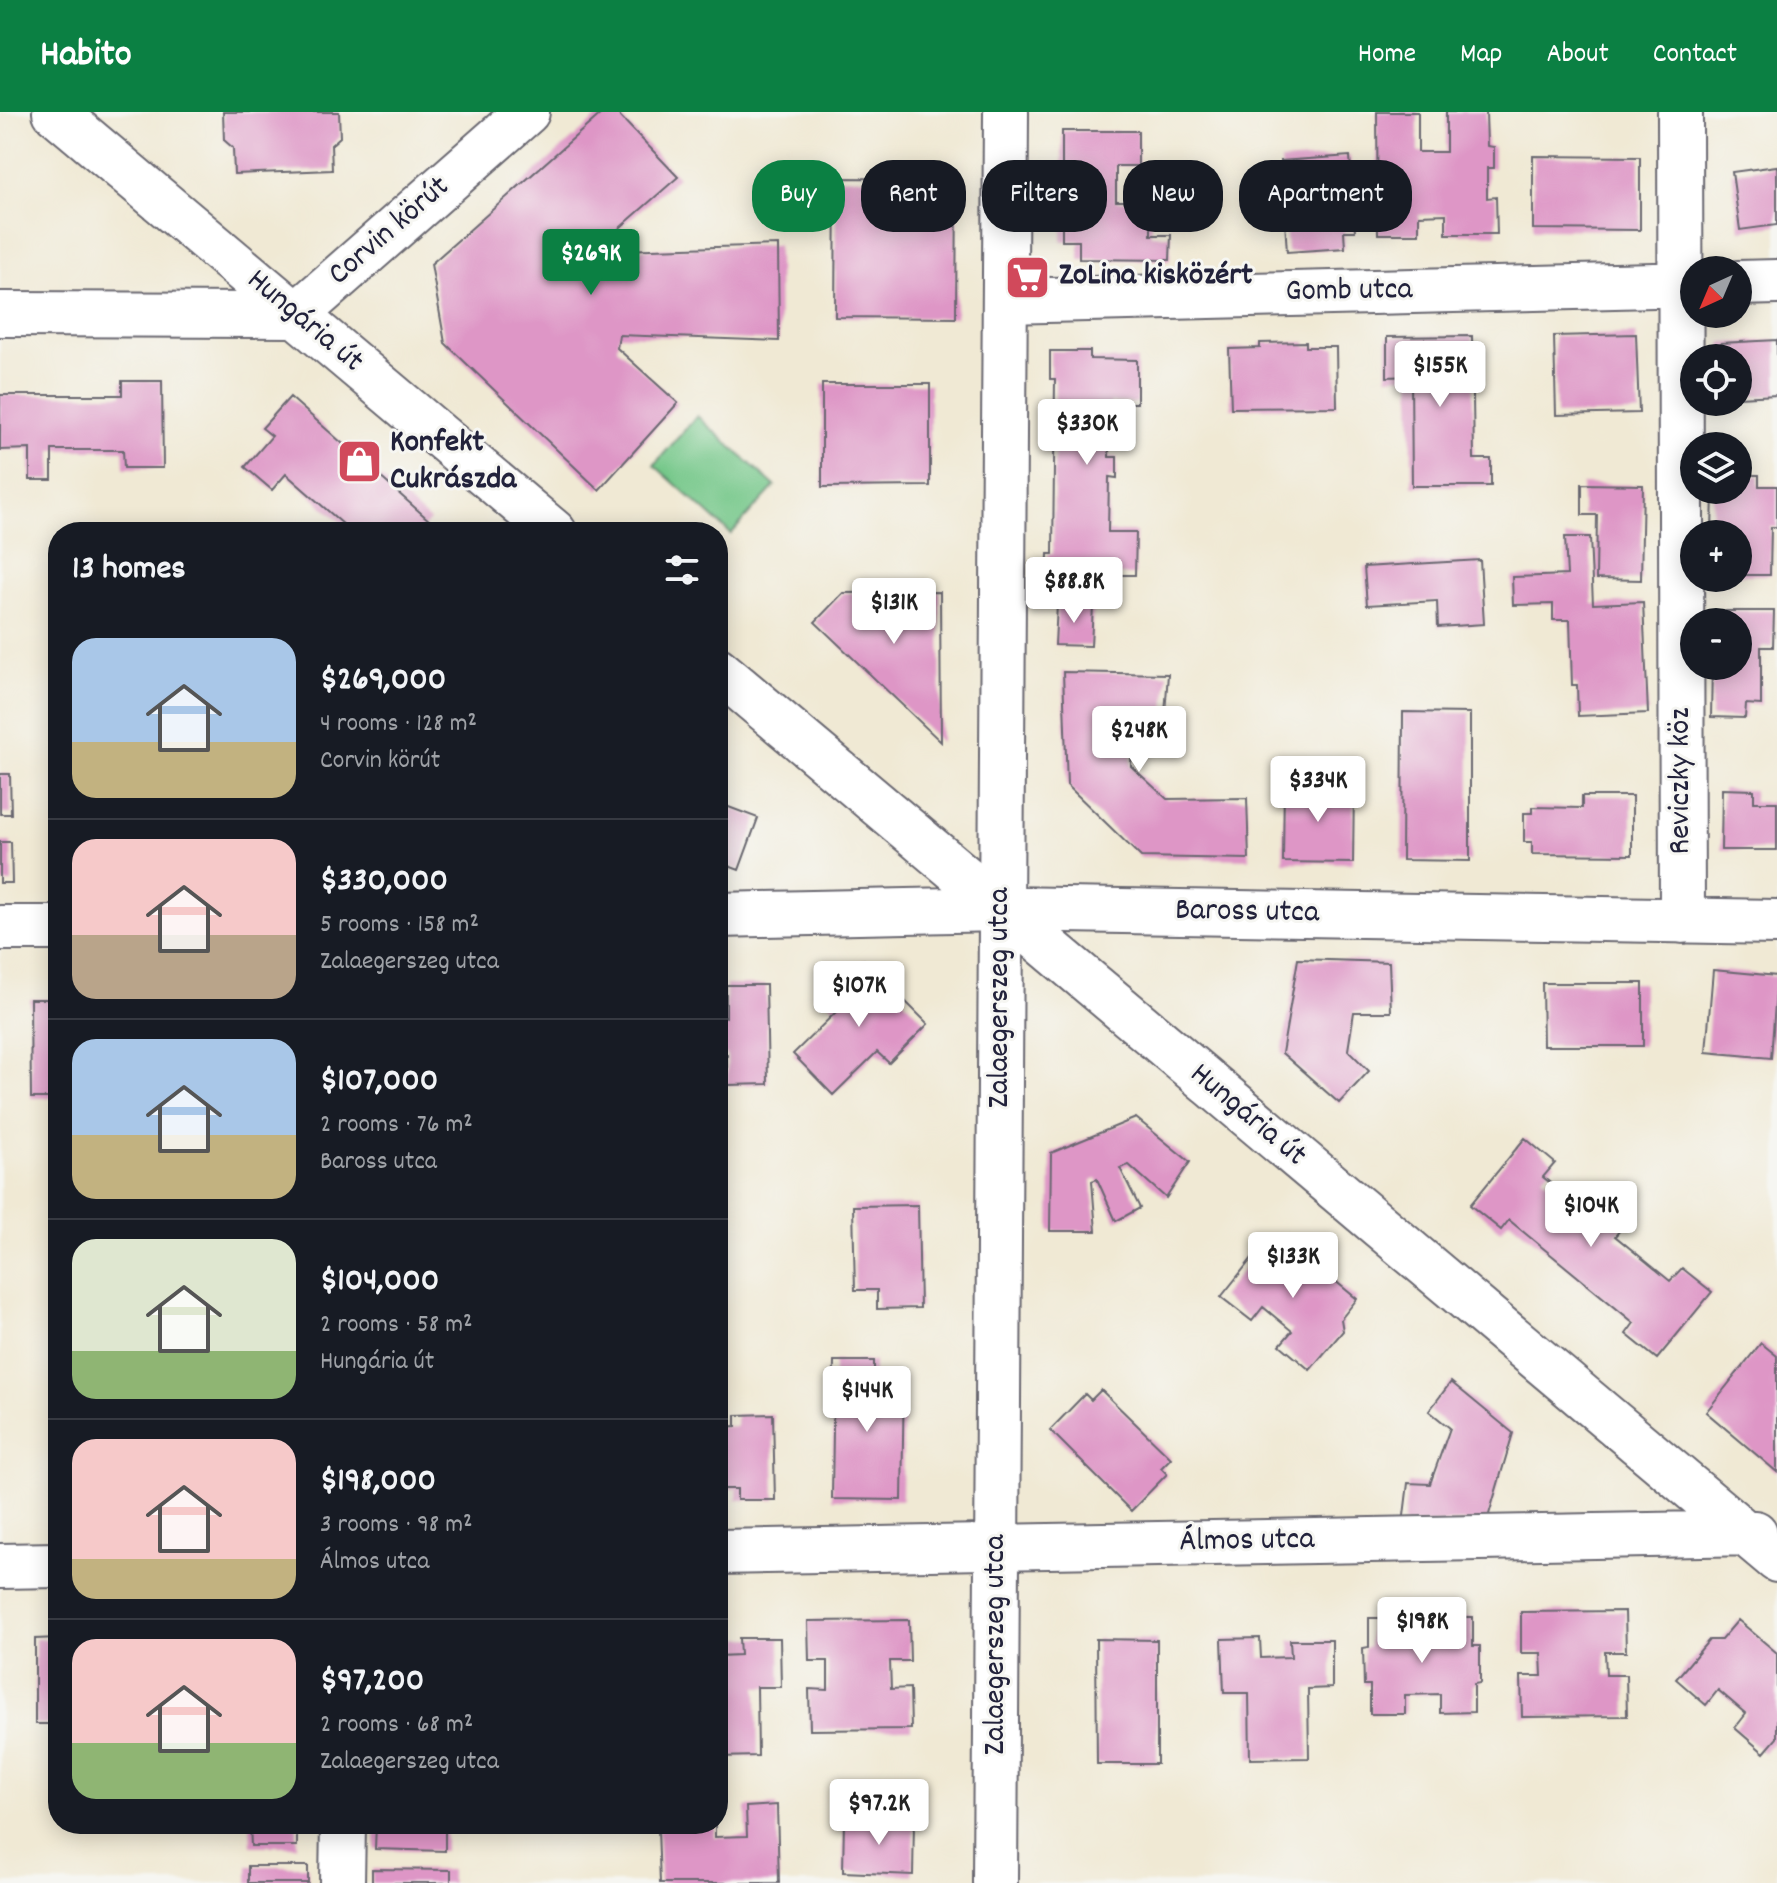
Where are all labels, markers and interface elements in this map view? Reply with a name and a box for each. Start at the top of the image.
text: Habito [40,29,132,84]
text: Home [1358,36,1416,76]
text: Map [1460,36,1502,76]
text: About [1546,36,1609,76]
text: Contact [1653,36,1737,76]
chip: Buy [752,160,845,232]
chip: Rent [861,160,966,232]
chip: Filters [982,160,1107,232]
chip: New [1123,160,1223,232]
chip: Apartment [1239,160,1412,232]
street label: Corvin körút [319,166,461,298]
pin: $269K [535,229,647,297]
text: $269K [560,236,622,273]
supermarket icon: ZoLina kisközért [1004,253,1052,301]
place label: ZoLina kisközért [1059,254,1253,300]
north arrow [1680,256,1752,328]
map controls [1680,256,1752,680]
street label: Hungária út [235,259,373,385]
street label: Gomb utca [1285,268,1414,316]
pin: $155K [1384,341,1496,409]
button: locate [1680,344,1752,416]
text: $155K [1413,348,1467,385]
pin: $330K [1031,399,1143,467]
text: $330K [1056,406,1118,443]
place label: Konfekt Cukrászda [390,421,517,504]
button: layers [1680,432,1752,504]
shop icon: Konfekt Cukrászda [335,438,383,486]
button: + [1680,520,1752,592]
text: 13 homes [72,546,186,595]
icon: filters [660,548,704,592]
pin: $88.8K [1009,557,1139,625]
text: $88.8K [1044,564,1104,601]
pin: $131K [838,578,950,646]
text: $131K [870,585,918,622]
button: − [1680,608,1752,680]
text: $269,000 [320,657,446,706]
icon: home [136,670,232,766]
text: 4 rooms · 128 m² [320,706,477,743]
pin: $248K [1083,706,1195,774]
street label: Reviczky köz [1659,708,1705,854]
text: $248K [1110,713,1168,750]
text: Corvin körút [320,743,440,780]
pin: $334K [1262,756,1374,824]
text: $334K [1288,763,1348,800]
text: $330,000 [320,858,448,907]
icon: home [136,871,232,967]
street label: Zalaegerszeg utca [978,887,1024,1108]
street label: Baross utca [1175,889,1320,937]
text: 5 rooms · 158 m² [320,907,479,944]
text: Zalaegerszeg utca [320,944,499,981]
pin: $107K [803,961,915,1029]
text: $107K [831,968,887,1005]
street label: Hungária út [1178,1053,1316,1179]
text: $107,000 [320,1058,438,1107]
icon: home [136,1071,232,1167]
text: 2 rooms · 76 m² [320,1107,473,1144]
text: Baross utca [320,1144,437,1181]
pin: $104K [1535,1181,1647,1249]
text: $104K [1563,1188,1619,1225]
pin: $133K [1237,1232,1349,1300]
text: $133K [1266,1239,1320,1276]
text: $104,000 [320,1258,439,1307]
icon: home [136,1271,232,1367]
text: 2 rooms · 58 m² [320,1307,473,1344]
text: Hungária út [320,1344,434,1381]
pin: $144K [811,1366,923,1434]
text: $144K [841,1373,893,1410]
text: $198,000 [320,1458,436,1507]
icon: home [136,1471,232,1567]
text: 3 rooms · 98 m² [320,1507,473,1544]
street label: Álmos utca [1179,1518,1316,1566]
street label: Zalaegerszeg utca [974,1534,1020,1755]
text: Álmos utca [320,1544,429,1581]
pin: $198K [1366,1597,1478,1665]
text: $198K [1395,1604,1449,1641]
text: $97,200 [320,1658,424,1707]
icon: home [136,1671,232,1767]
text: 2 rooms · 68 m² [320,1707,473,1744]
text: Zalaegerszeg utca [320,1744,499,1781]
pin: $97.2K [814,1779,944,1847]
text: $97.2K [848,1786,910,1823]

